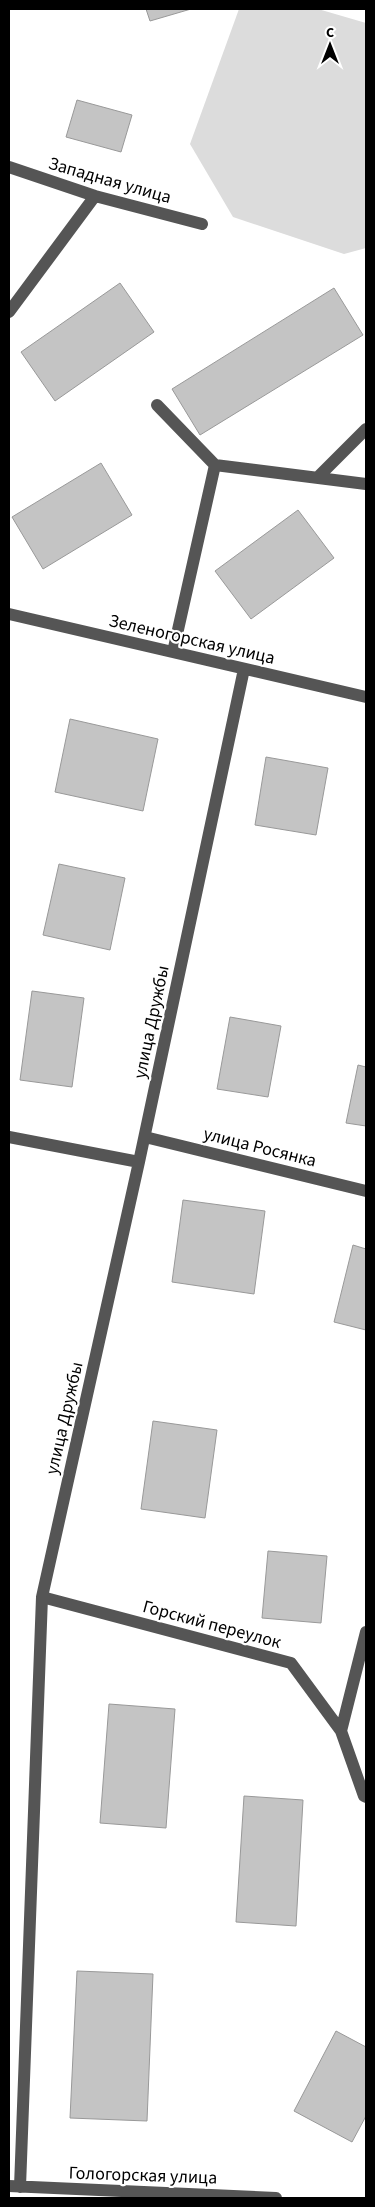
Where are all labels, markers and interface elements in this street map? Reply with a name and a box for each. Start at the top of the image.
north arrow [305,20,355,70]
text: С [326,23,334,43]
street label: Западная улица [45,151,174,210]
street label: Зеленогорская улица [106,608,277,671]
street label: улица Дружбы [127,963,176,1081]
street label: улица Росянка [201,1121,319,1174]
street label: улица Дружбы [39,1359,90,1477]
street label: Горский переулок [140,1594,284,1655]
street label: Гологорская улица [68,2160,218,2191]

